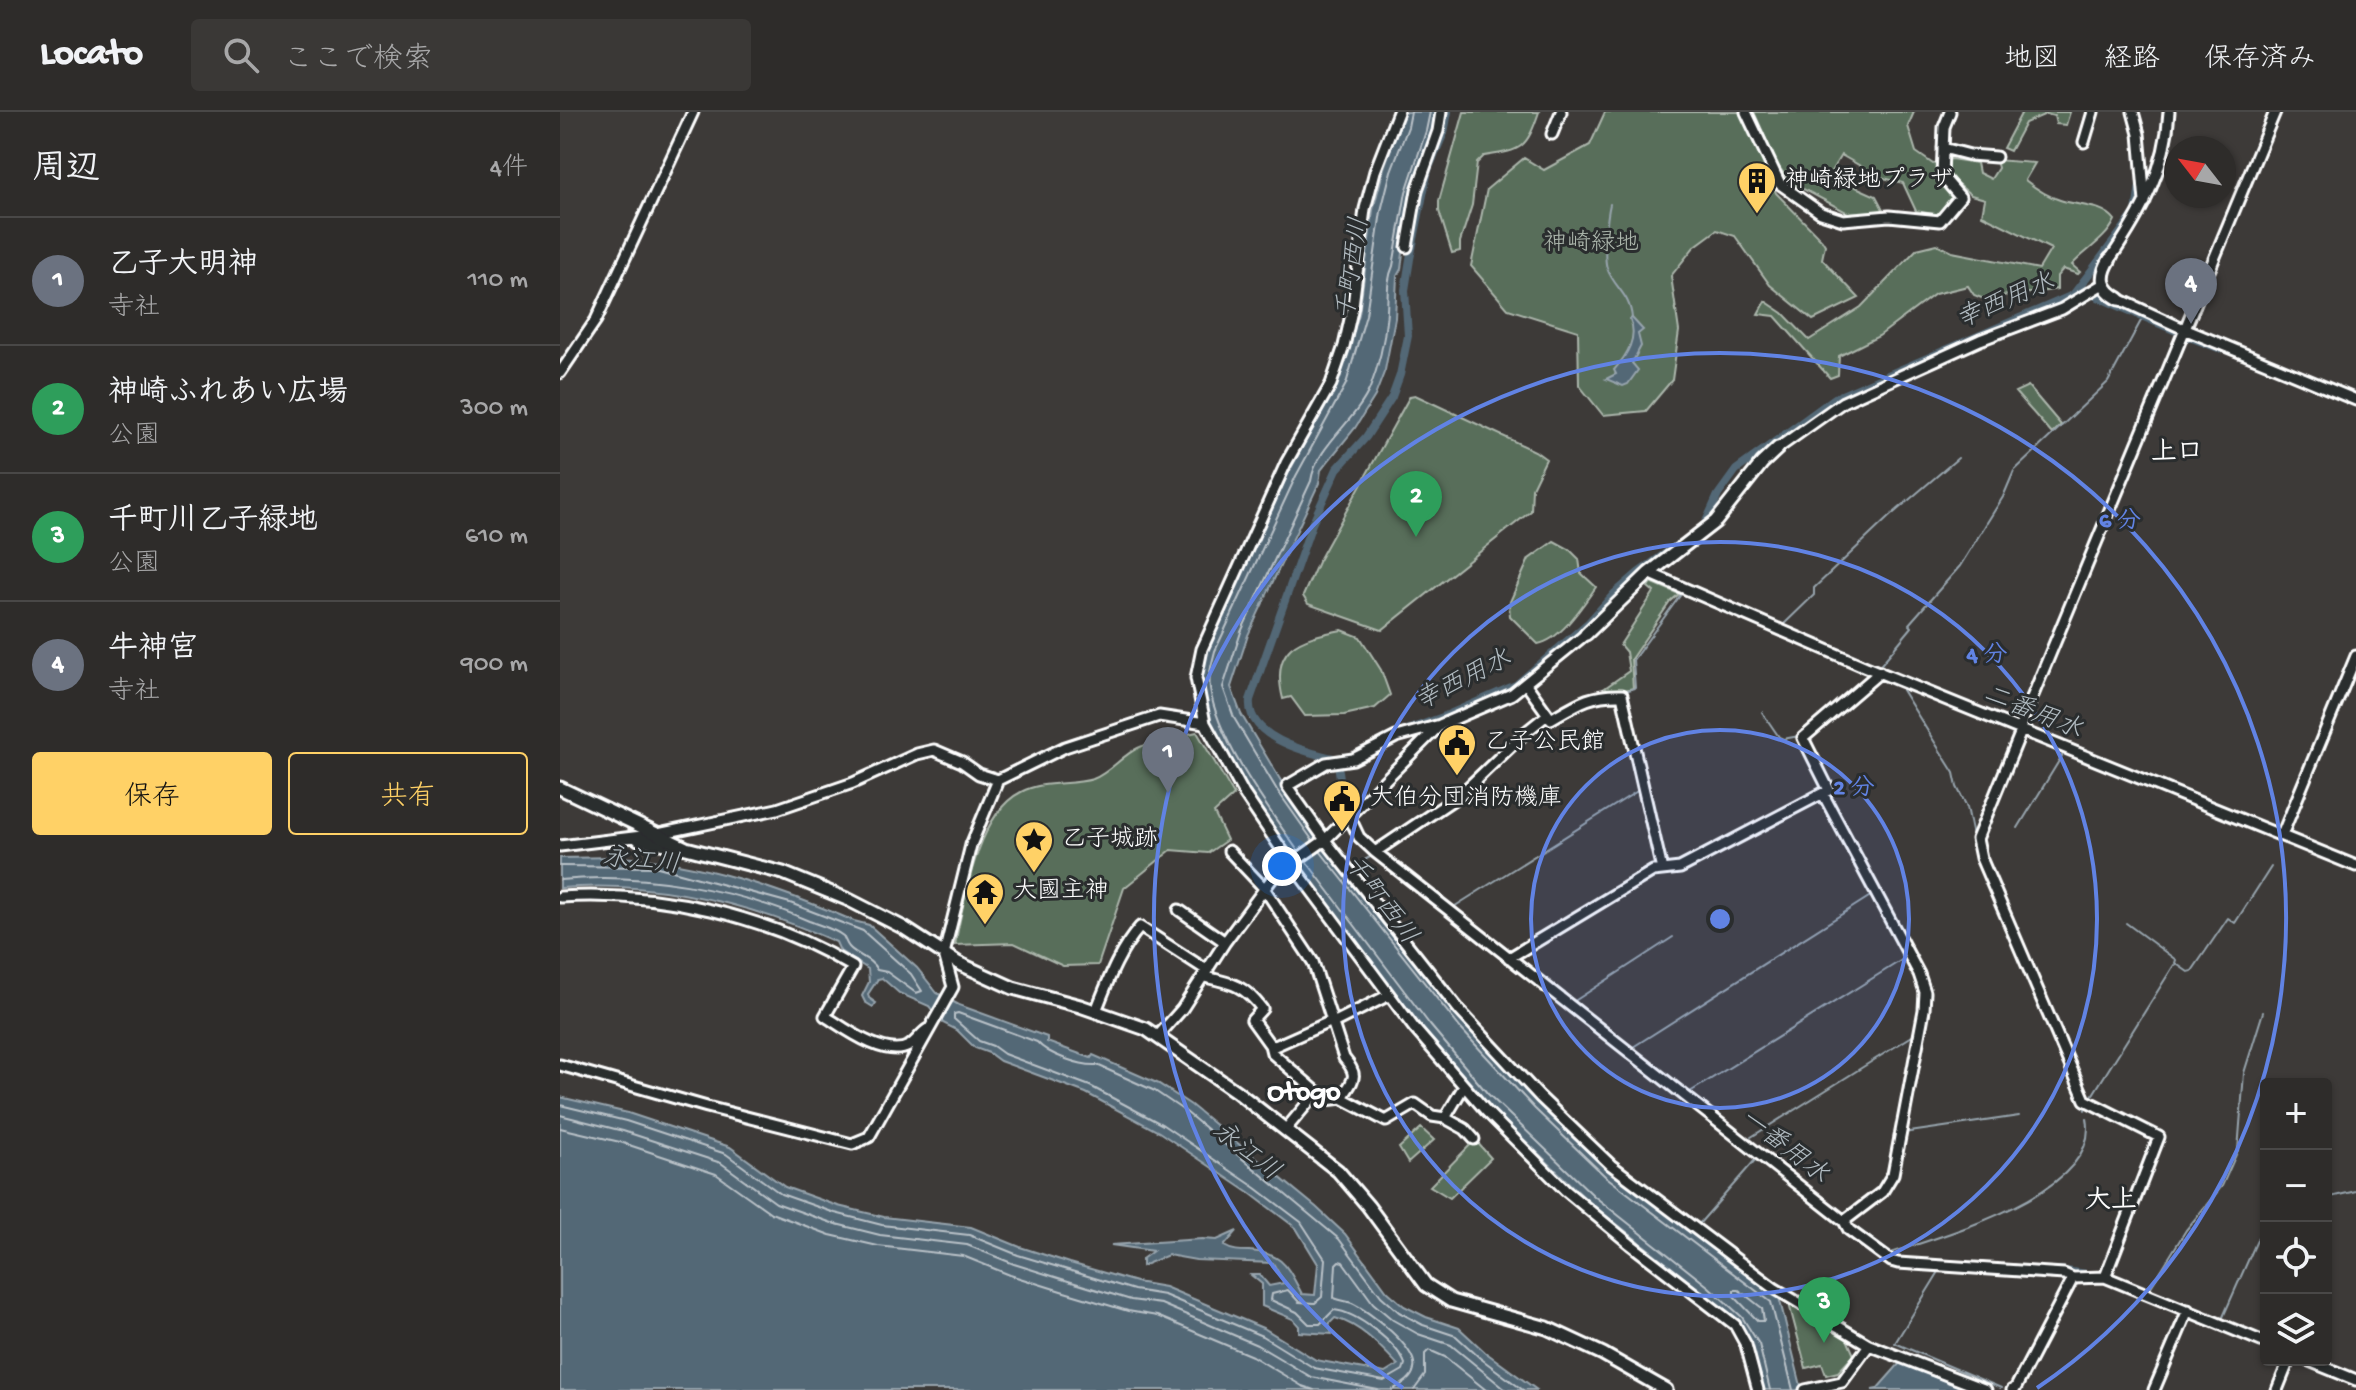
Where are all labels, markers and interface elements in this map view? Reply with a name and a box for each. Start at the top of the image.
search box [191,19,751,91]
text: Locato [40,33,143,77]
icon: search [219,33,263,77]
text: ここで検索 [283,44,433,79]
text: 地図 [2004,44,2060,77]
text: 経路 [2104,44,2160,77]
text: 保存済み [2204,44,2316,77]
north arrow [2164,136,2236,208]
text: 周辺 [32,151,100,191]
text: 4件 [490,154,528,185]
building icon: 神崎緑地プラザ [1736,160,1778,215]
place label: 神崎緑地プラザ [1785,166,1953,196]
water label: 千町西川 [1331,215,1378,323]
park label: 神崎緑地 [1543,229,1639,259]
text: 乙子大明神 [108,249,258,284]
pin: 4 [2165,258,2217,324]
text: 1 [53,266,63,297]
text: 110 m [468,266,528,297]
water label: 幸西用水 [1951,267,2060,338]
text: 寺社 [108,294,160,325]
text: 神崎ふれあい広場 [108,377,348,412]
text: 2 [52,394,64,425]
text: 300 m [460,394,528,425]
text: 公園 [108,422,160,453]
district label: 上口 [2151,438,2203,470]
pin: 2 [1390,471,1442,537]
text: 千町川乙子緑地 [108,505,318,540]
text: 6 分 [2099,508,2141,537]
text: 3 [51,522,65,553]
text: 610 m [465,522,528,553]
text: 公園 [108,550,160,581]
text: 牛神宮 [108,633,198,668]
text: 4 分 [1965,642,2008,671]
water label: 幸西用水 [1410,643,1517,719]
text: 4 [52,650,64,681]
text: 900 m [461,650,528,681]
text: 寺社 [108,678,160,709]
water label: 二番用水 [1978,679,2086,748]
public building icon: 乙子公民館 [1436,722,1478,777]
pin: 1 [1142,727,1194,793]
place label: 乙子公民館 [1485,729,1605,758]
button: 保存 [32,752,272,835]
button: 共有 [288,752,528,835]
text: 2 分 [1833,775,1875,804]
public building icon: 大伯分団消防機庫 [1321,778,1363,833]
place label: 大伯分団消防機庫 [1370,784,1562,814]
place icon: 乙子城跡 [1013,819,1055,874]
place label: 乙子城跡 [1062,825,1158,855]
water label: 永江川 [601,843,682,882]
your location [1262,846,1302,886]
water label: 千町西川 [1335,850,1423,952]
temple icon: 大國主神 [964,871,1006,926]
place label: 大國主神 [1013,877,1109,907]
centre of rings [1706,905,1734,933]
district label: Otogo [1267,1077,1341,1110]
map controls [2260,1078,2332,1366]
button: + [2260,1078,2332,1150]
water label: 一番用水 [1732,1103,1834,1192]
water label: 永江川 [1205,1116,1286,1189]
button: − [2260,1150,2332,1222]
district label: 大上 [2085,1186,2137,1218]
button: locate [2260,1222,2332,1294]
pin: 3 [1798,1277,1850,1343]
button: layers [2260,1294,2332,1366]

